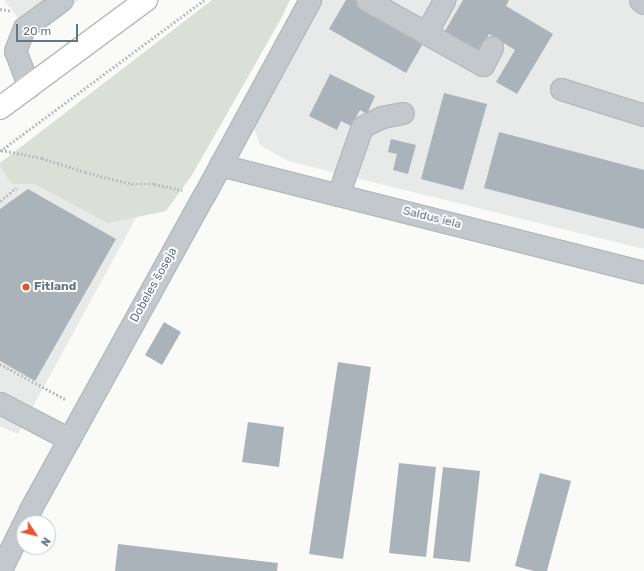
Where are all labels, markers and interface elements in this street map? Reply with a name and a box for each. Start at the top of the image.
scale bar [18,16,80,42]
text: 20 m [23,24,51,38]
street label: Saldus iela [401,204,463,232]
street label: Dobeles šoseja [128,245,180,325]
place label: Fitland [34,280,76,294]
marker: Fitland [21,282,31,292]
north arrow [16,515,56,555]
text: N [38,535,53,549]

